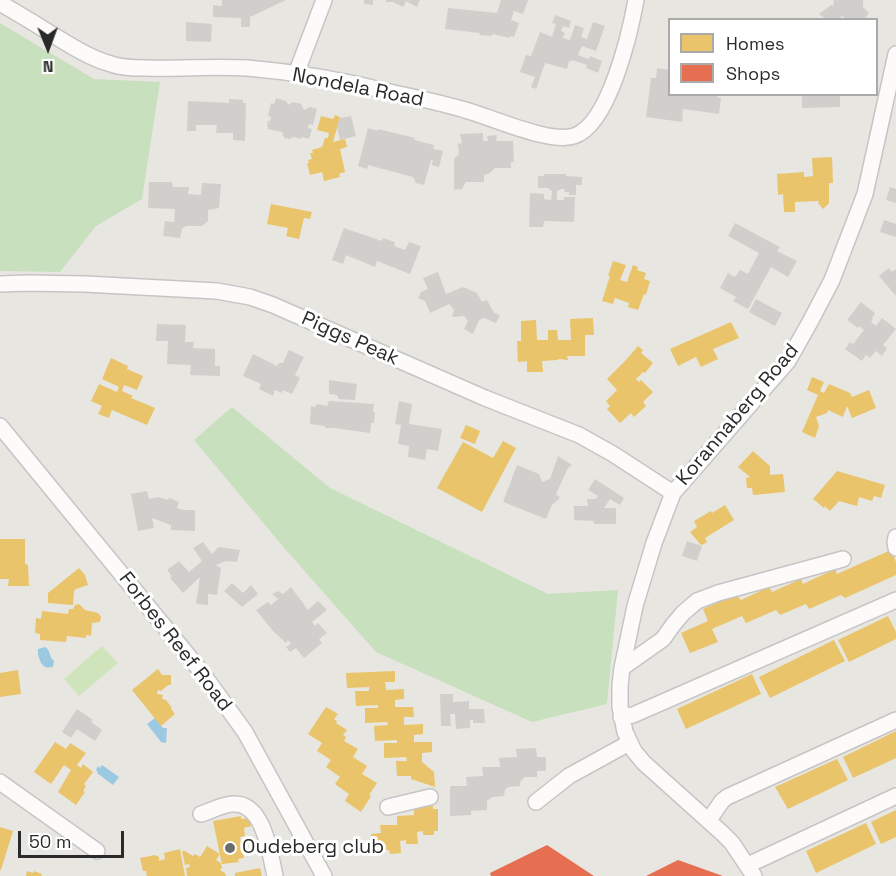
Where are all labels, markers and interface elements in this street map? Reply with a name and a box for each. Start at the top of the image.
north arrow [18,18,78,78]
legend [668,18,878,96]
text: Homes [726,32,785,55]
text: N [43,56,54,77]
text: Shops [726,62,780,85]
street label: Nondela Road [290,64,426,112]
street label: Piggs Peak [298,307,402,371]
street label: Korannaberg Road [672,339,804,491]
street label: Forbes Reef Road [113,568,237,716]
scale bar [21,819,128,857]
text: 50 m [29,830,71,853]
place label: Oudeberg club [242,836,384,860]
marker: Oudeberg club [223,841,237,855]

